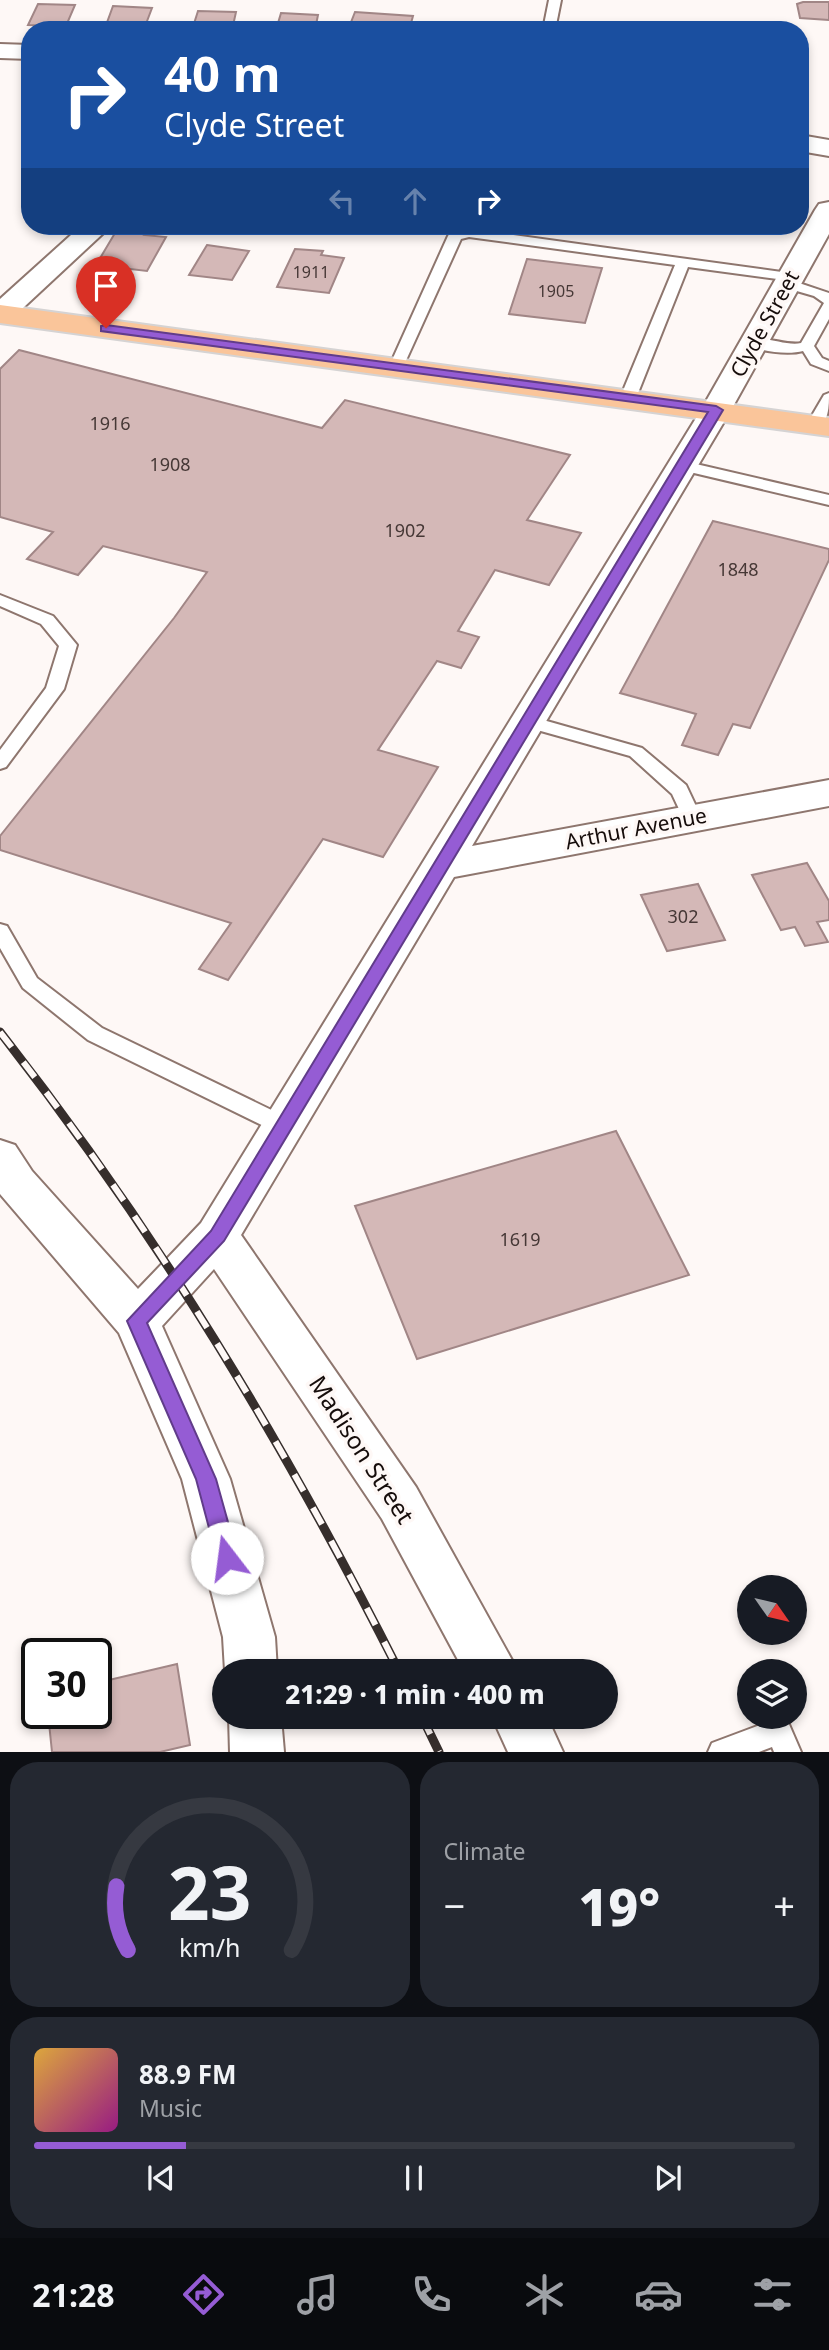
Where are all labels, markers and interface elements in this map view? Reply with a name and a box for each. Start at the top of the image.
text: 40 m [164,40,281,106]
icon: right [49,49,140,140]
text: Clyde Street [164,103,344,146]
icon: left [323,182,361,220]
icon: ahead [396,182,434,220]
icon: right [469,182,507,220]
pin [76,256,136,328]
house number: 1911 [293,261,329,283]
street label: Clyde Street [723,265,805,382]
icon: arrive [87,267,125,305]
house number: 1905 [538,280,574,302]
house number: 1916 [89,411,131,435]
house number: 1908 [149,452,191,476]
house number: 1902 [384,518,426,542]
house number: 1848 [717,557,759,581]
street label: Arthur Avenue [563,801,709,855]
house number: 302 [668,904,698,928]
house number: 1619 [499,1227,541,1251]
street label: Madison Street [302,1369,423,1530]
position arrow [190,1521,264,1595]
north arrow [737,1575,807,1645]
map controls [737,1575,807,1729]
speed limit sign: 30 [21,1638,112,1729]
button: layers [737,1659,807,1729]
text: 21:29 · 1 min · 400 m [285,1676,545,1712]
text: Climate [444,1835,526,1867]
text: 23 [168,1843,251,1942]
text: 19° [578,1870,660,1941]
text: − [444,1879,465,1931]
text: + [773,1879,795,1931]
text: km/h [179,1930,241,1964]
text: 88.9 FM [139,2056,236,2092]
text: Music [139,2092,202,2124]
icon: previous [142,2159,180,2197]
icon: pause [395,2159,433,2197]
icon: next [649,2159,687,2197]
icon: directions [179,2270,228,2319]
icon: music [293,2270,342,2319]
icon: phone [407,2270,456,2319]
icon: climate [520,2270,569,2319]
icon: car [634,2270,683,2319]
icon: filters [748,2270,797,2319]
text: 21:28 [32,2273,115,2316]

